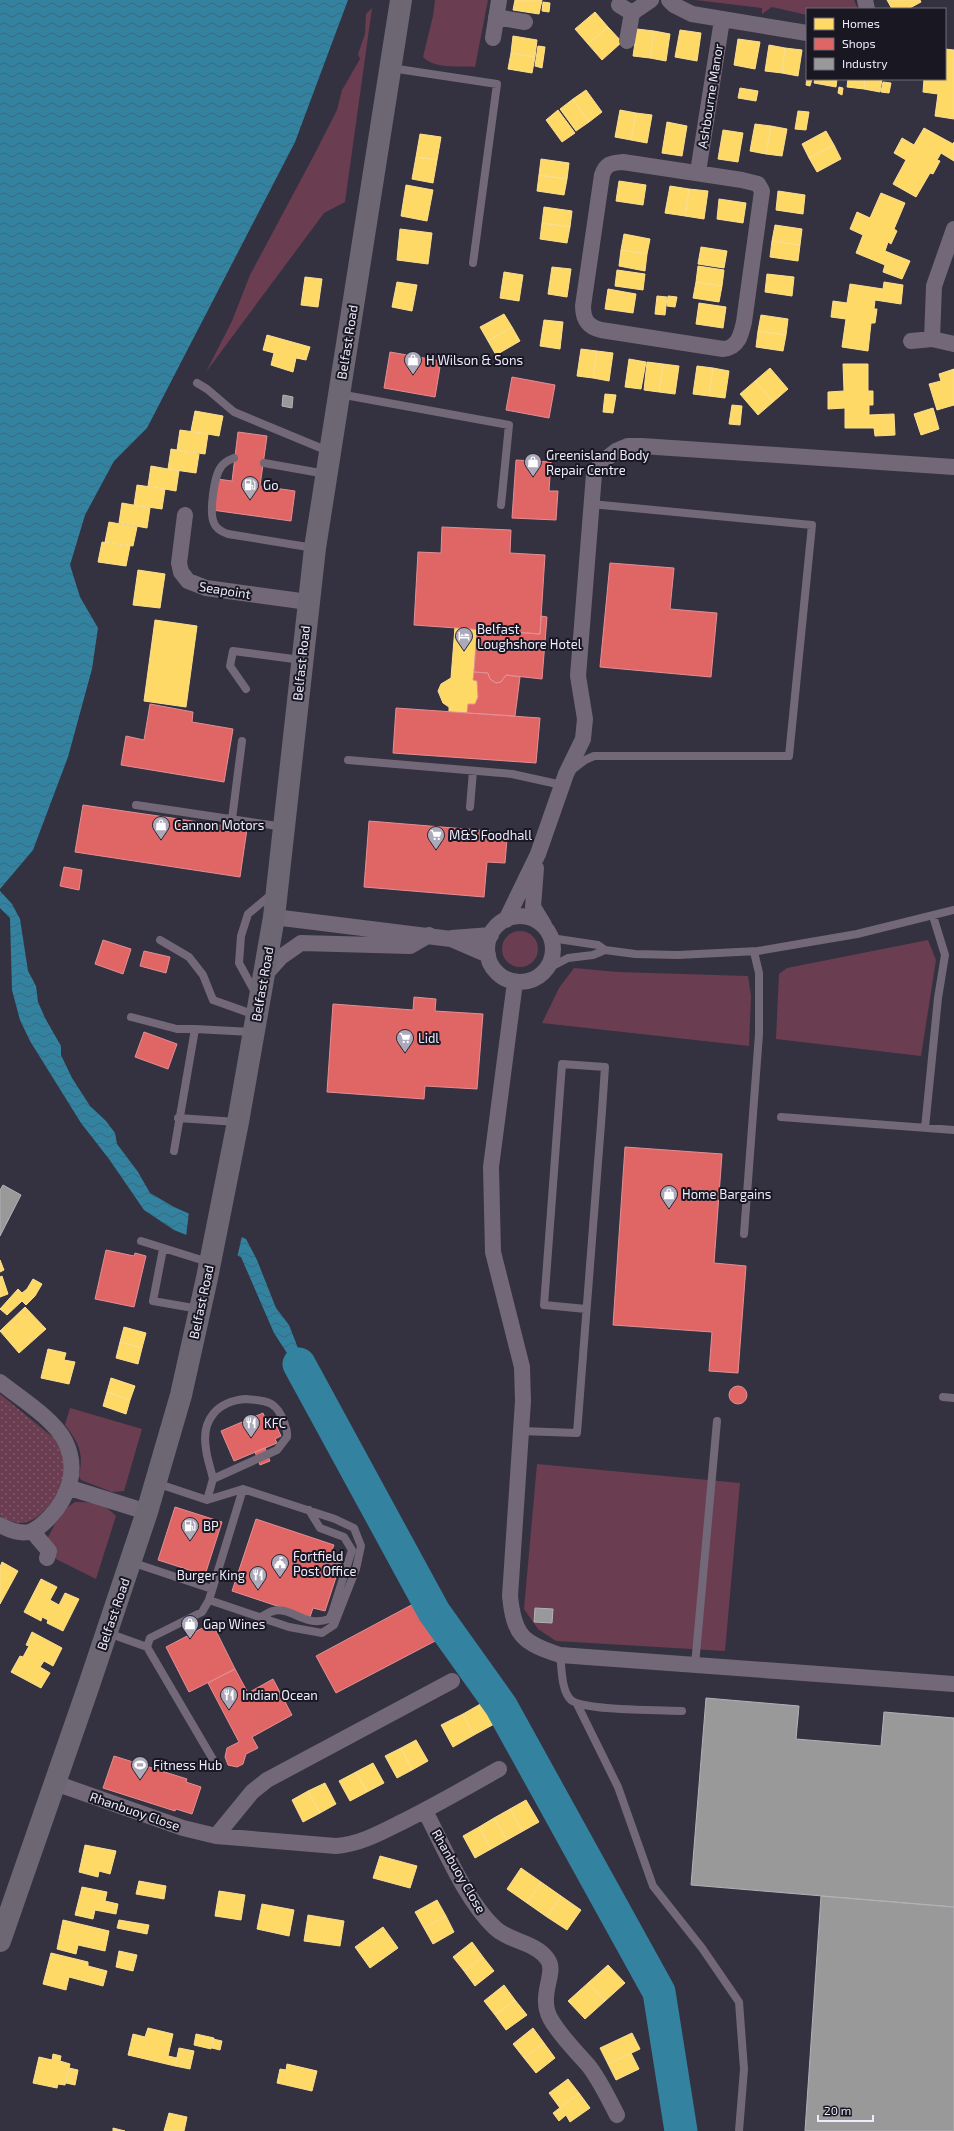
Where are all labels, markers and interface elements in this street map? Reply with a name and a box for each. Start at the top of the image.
legend [806,8,946,80]
text: Homes [842,16,880,30]
text: Shops [842,36,876,50]
street label: Ashbourne Manor [694,43,726,149]
text: Industry [842,56,888,70]
street label: Belfast Road [333,304,361,380]
shop icon: H Wilson & Sons [403,350,423,375]
place label: H Wilson & Sons [426,352,523,368]
place label: Greenisland Body Repair Centre [546,447,649,478]
shop icon: Greenisland Body Repair Centre [523,452,543,477]
fuel station icon: Go [240,475,260,500]
place label: Go [263,477,279,493]
street label: Seapoint [198,578,252,602]
place label: Belfast Loughshore Hotel [477,621,582,652]
street label: Belfast Road [289,625,313,701]
hotel icon: Belfast Loughshore Hotel [454,626,474,651]
shop icon: Cannon Motors [151,815,171,840]
place label: Cannon Motors [174,817,264,833]
supermarket icon: M&S Foodhall [426,825,446,850]
place label: M&S Foodhall [449,827,532,843]
street label: Belfast Road [248,946,276,1022]
supermarket icon: Lidl [395,1028,415,1053]
place label: Lidl [418,1030,439,1046]
shop icon: Home Bargains [659,1184,679,1209]
place label: Home Bargains [682,1186,771,1202]
street label: Belfast Road [185,1263,217,1341]
restaurant icon: KFC [241,1413,261,1438]
place label: KFC [264,1415,286,1431]
fuel station icon: BP [180,1516,200,1541]
place label: BP [203,1518,219,1534]
place label: Fortfield Post Office [293,1548,356,1579]
public building icon: Fortfield Post Office [270,1553,290,1578]
restaurant icon: Burger King [248,1565,268,1590]
place label: Burger King [177,1567,245,1583]
street label: Belfast Road [93,1576,133,1652]
shop icon: Gap Wines [180,1614,200,1639]
place label: Gap Wines [203,1616,265,1632]
restaurant icon: Indian Ocean [219,1685,239,1710]
place label: Indian Ocean [242,1687,318,1703]
sports icon: Fitness Hub [130,1755,150,1780]
place label: Fitness Hub [153,1757,222,1773]
street label: Rhanbuoy Close [88,1788,182,1834]
street label: Rhanbuoy Close [429,1826,489,1916]
scale bar [818,2097,873,2123]
text: 20 m [824,2103,851,2117]

